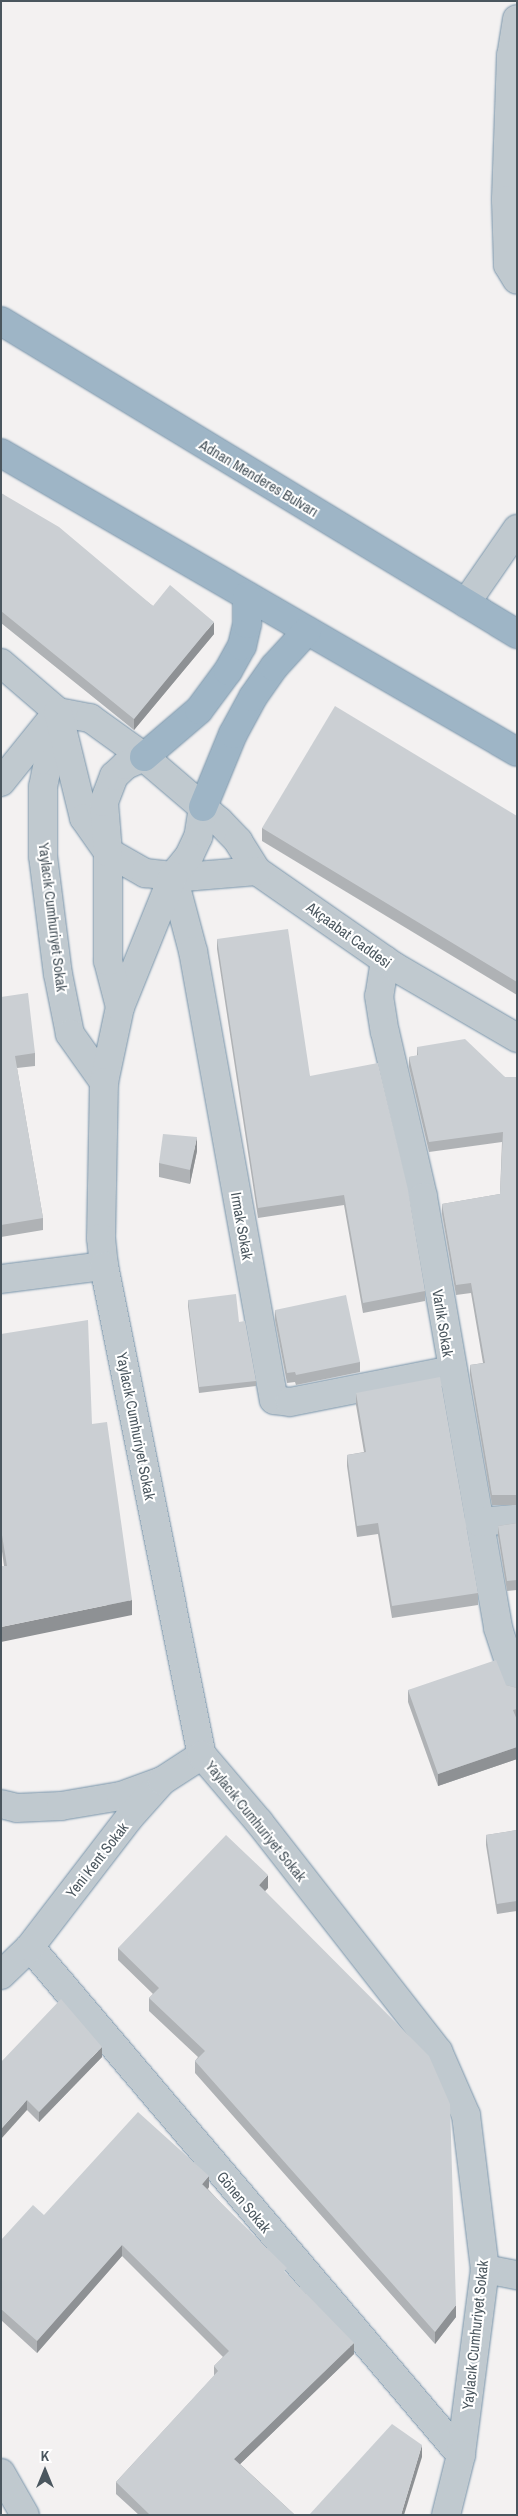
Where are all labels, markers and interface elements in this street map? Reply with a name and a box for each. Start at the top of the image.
street label: Adnan Menderes Bulvarı [196,435,322,521]
street label: Yaylacık Cumhuriyet Sokak [35,841,71,993]
street label: Akçaabat Caddesi [303,898,395,972]
street label: Irmak Sokak [227,1191,257,1261]
street label: Varlık Sokak [429,1288,457,1358]
street label: Yaylacık Cumhuriyet Sokak [113,1351,159,1501]
street label: Yaylacık Cumhuriyet Sokak [202,1757,310,1885]
street label: Yeni Kent Sokak [62,1819,132,1901]
street label: Gönen Sokak [213,2168,275,2236]
street label: Yaylacık Cumhuriyet Sokak [458,2259,492,2411]
north arrow [20,2446,70,2496]
text: K [41,2447,49,2465]

